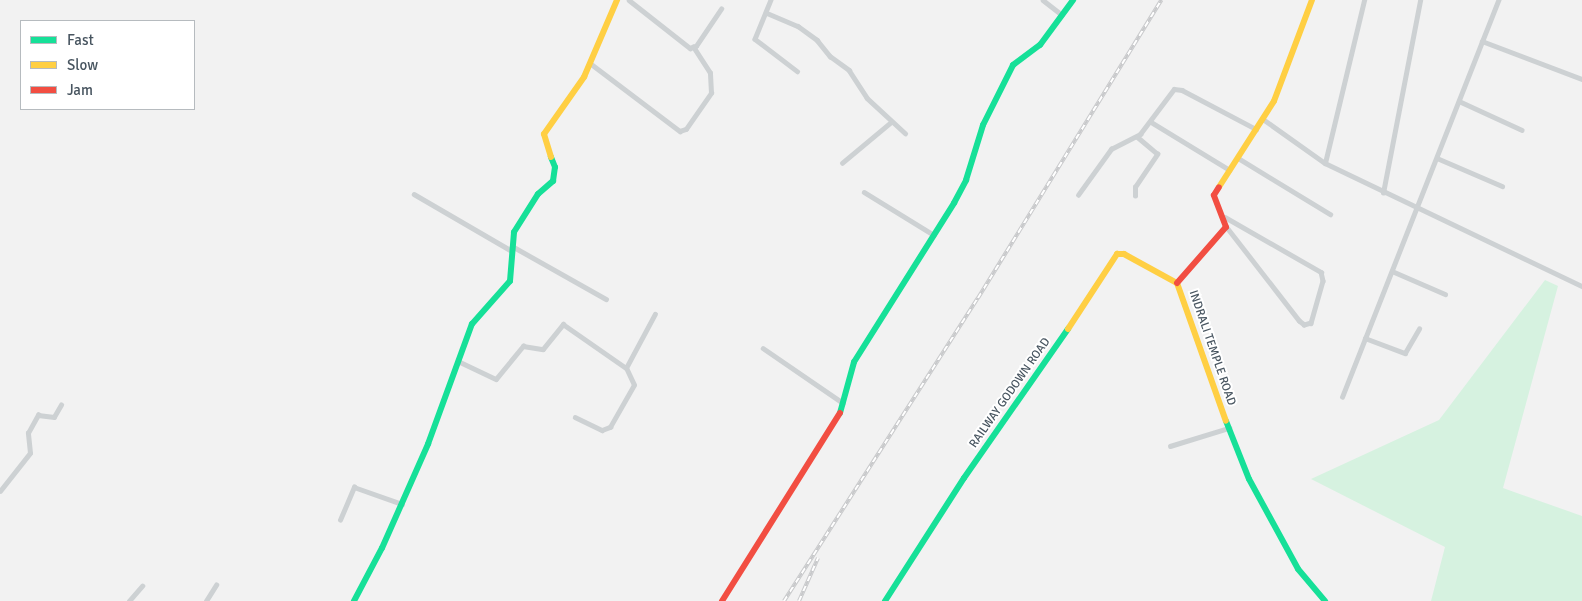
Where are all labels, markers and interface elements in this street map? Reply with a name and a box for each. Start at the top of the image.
legend [20,20,195,110]
text: Fast [67,31,94,49]
text: Slow [67,56,98,74]
text: Jam [67,81,93,99]
street label: INDRALI TEMPLE ROAD [1186,288,1238,408]
street label: RAILWAY GODOWN ROAD [967,335,1053,451]

